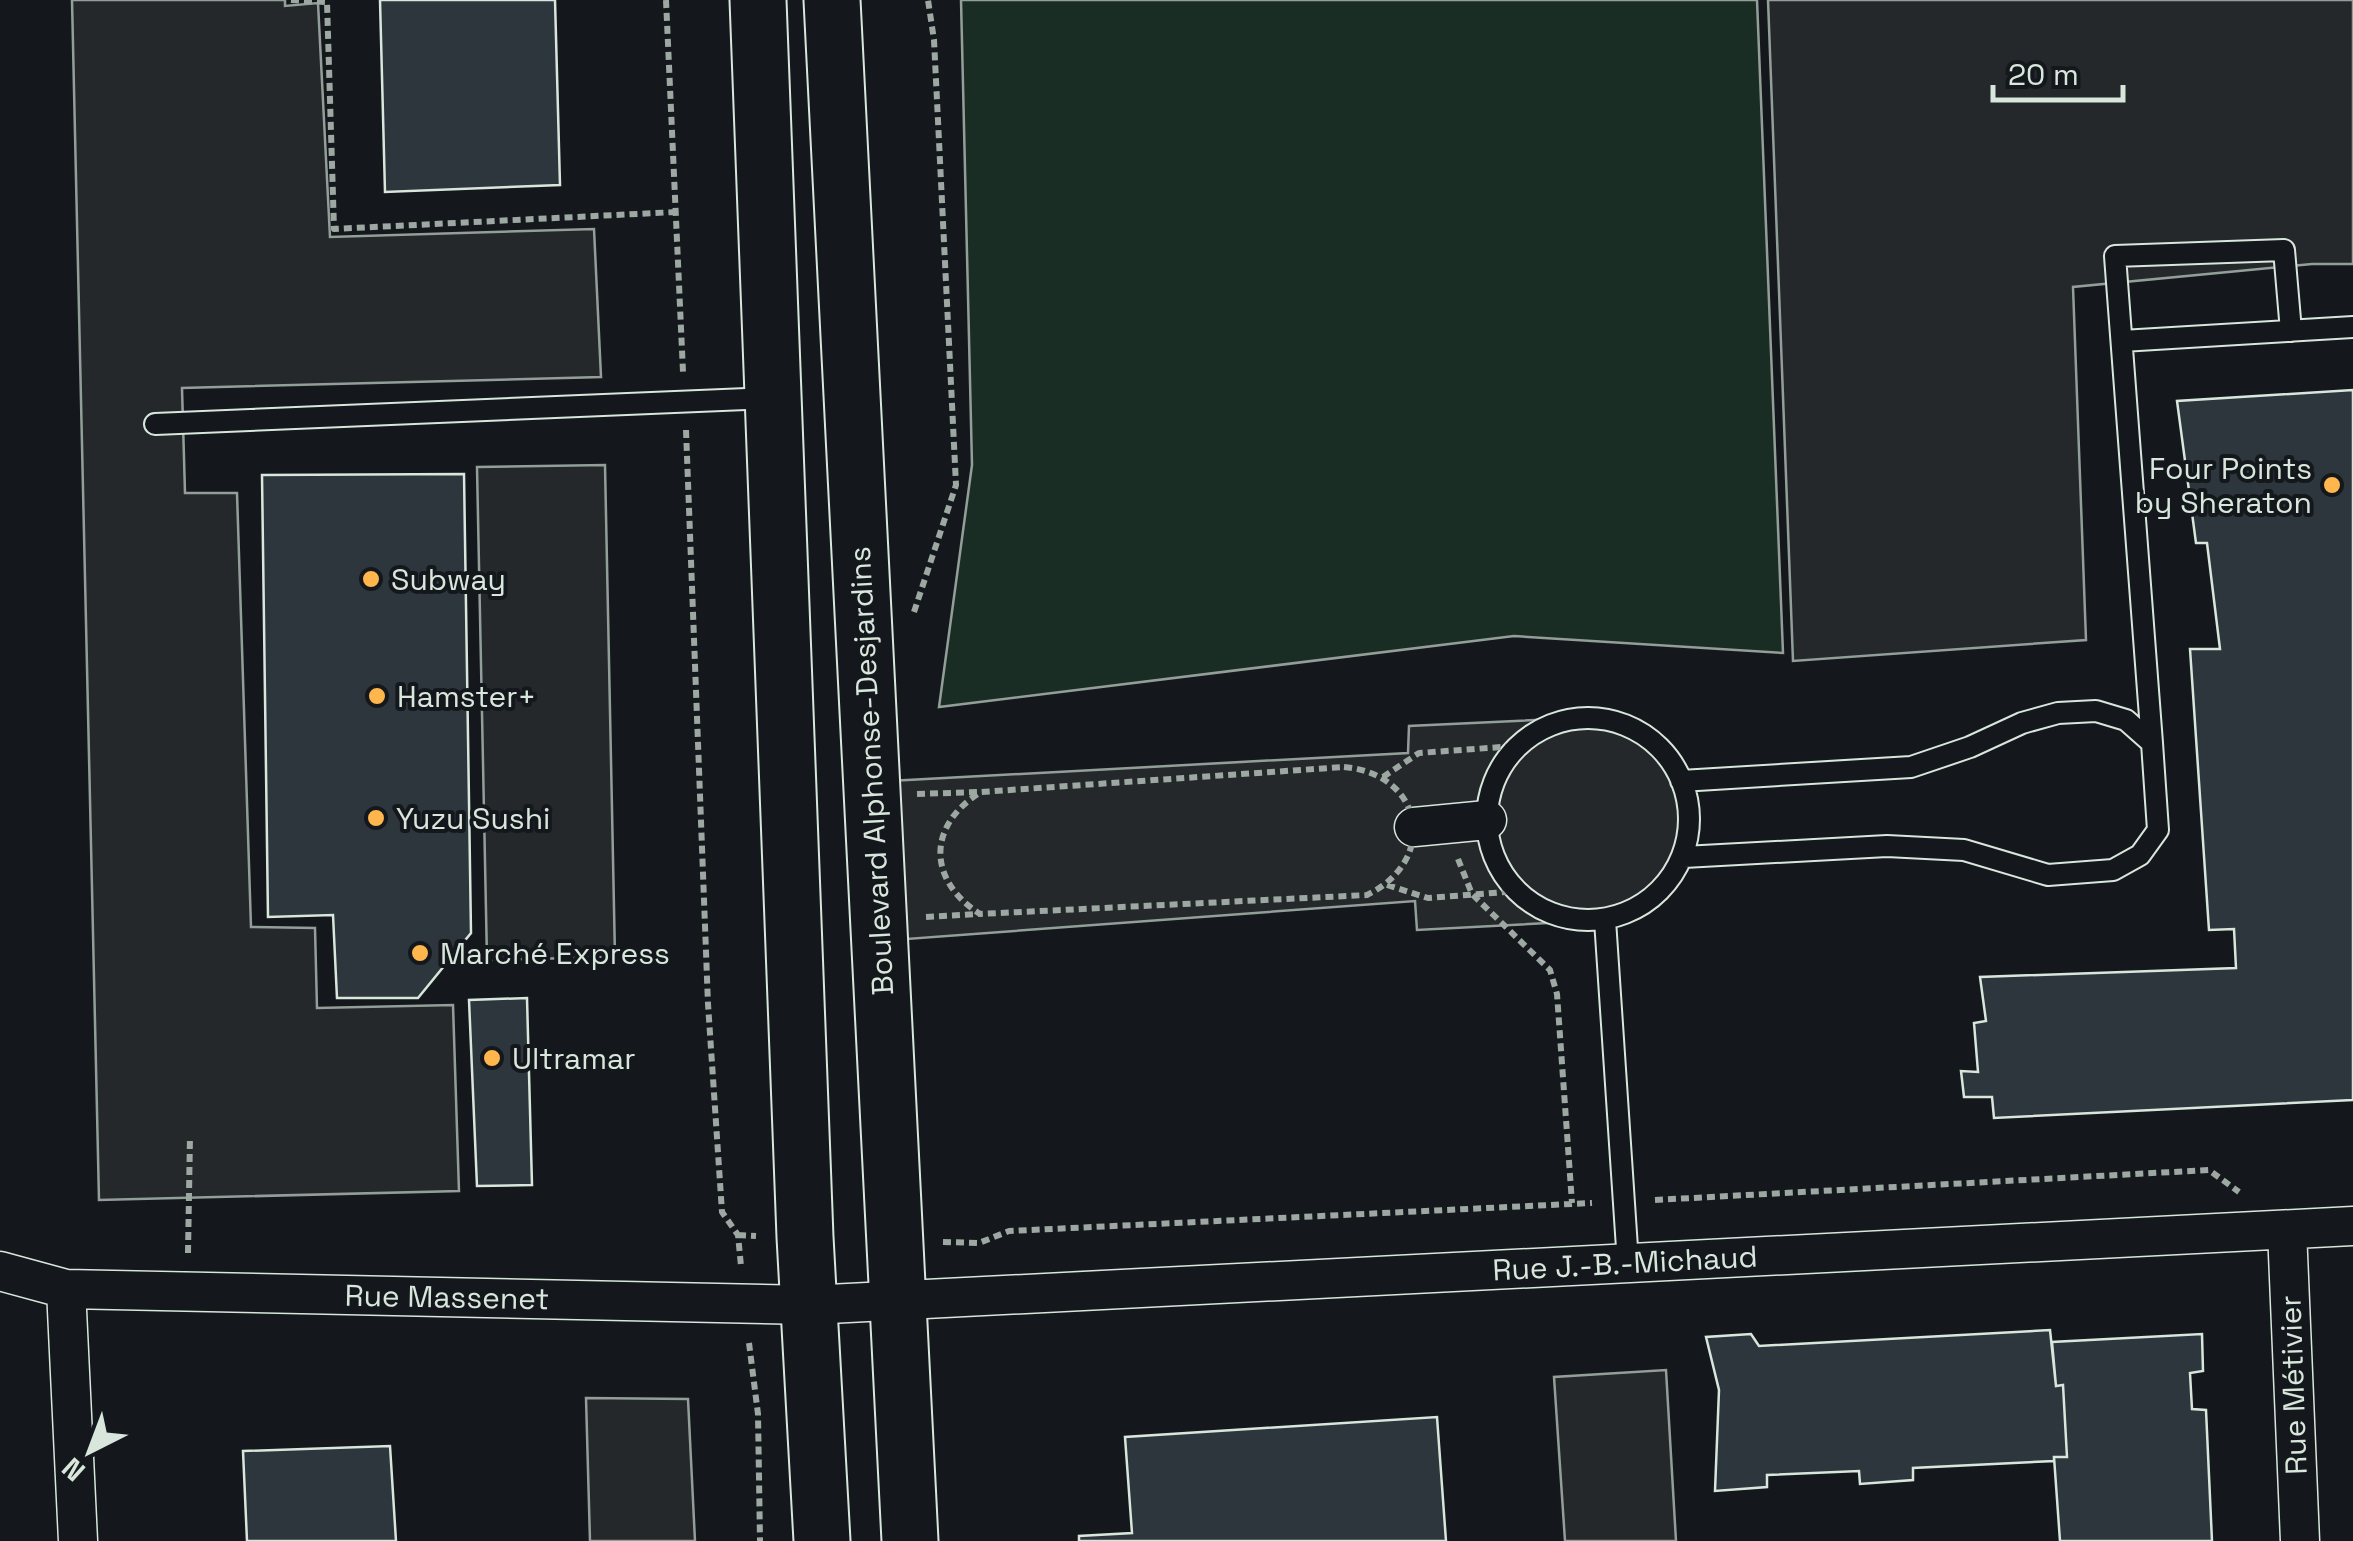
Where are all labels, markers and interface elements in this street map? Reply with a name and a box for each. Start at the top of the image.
scale bar [1993,40,2123,102]
text: 20 m [2008,55,2079,94]
place label: Four Points by Sheraton [2135,449,2312,522]
marker: Four Points by Sheraton [2321,474,2343,496]
street label: Boulevard Alphonse-Desjardins [840,546,902,996]
place label: Subway [391,560,506,599]
marker: Subway [360,568,382,590]
place label: Hamster+ [397,677,536,716]
marker: Hamster+ [366,685,388,707]
place label: Yuzu Sushi [396,799,550,838]
marker: Yuzu Sushi [365,807,387,829]
place label: Marché Express [440,934,670,973]
marker: Marché Express [409,942,431,964]
place label: Ultramar [512,1039,636,1078]
marker: Ultramar [481,1047,503,1069]
street label: Rue J.-B.-Michaud [1491,1237,1759,1289]
street label: Rue Massenet [344,1276,550,1318]
street label: Rue Métivier [2270,1295,2316,1475]
north arrow [40,1401,140,1501]
text: N [54,1450,92,1489]

